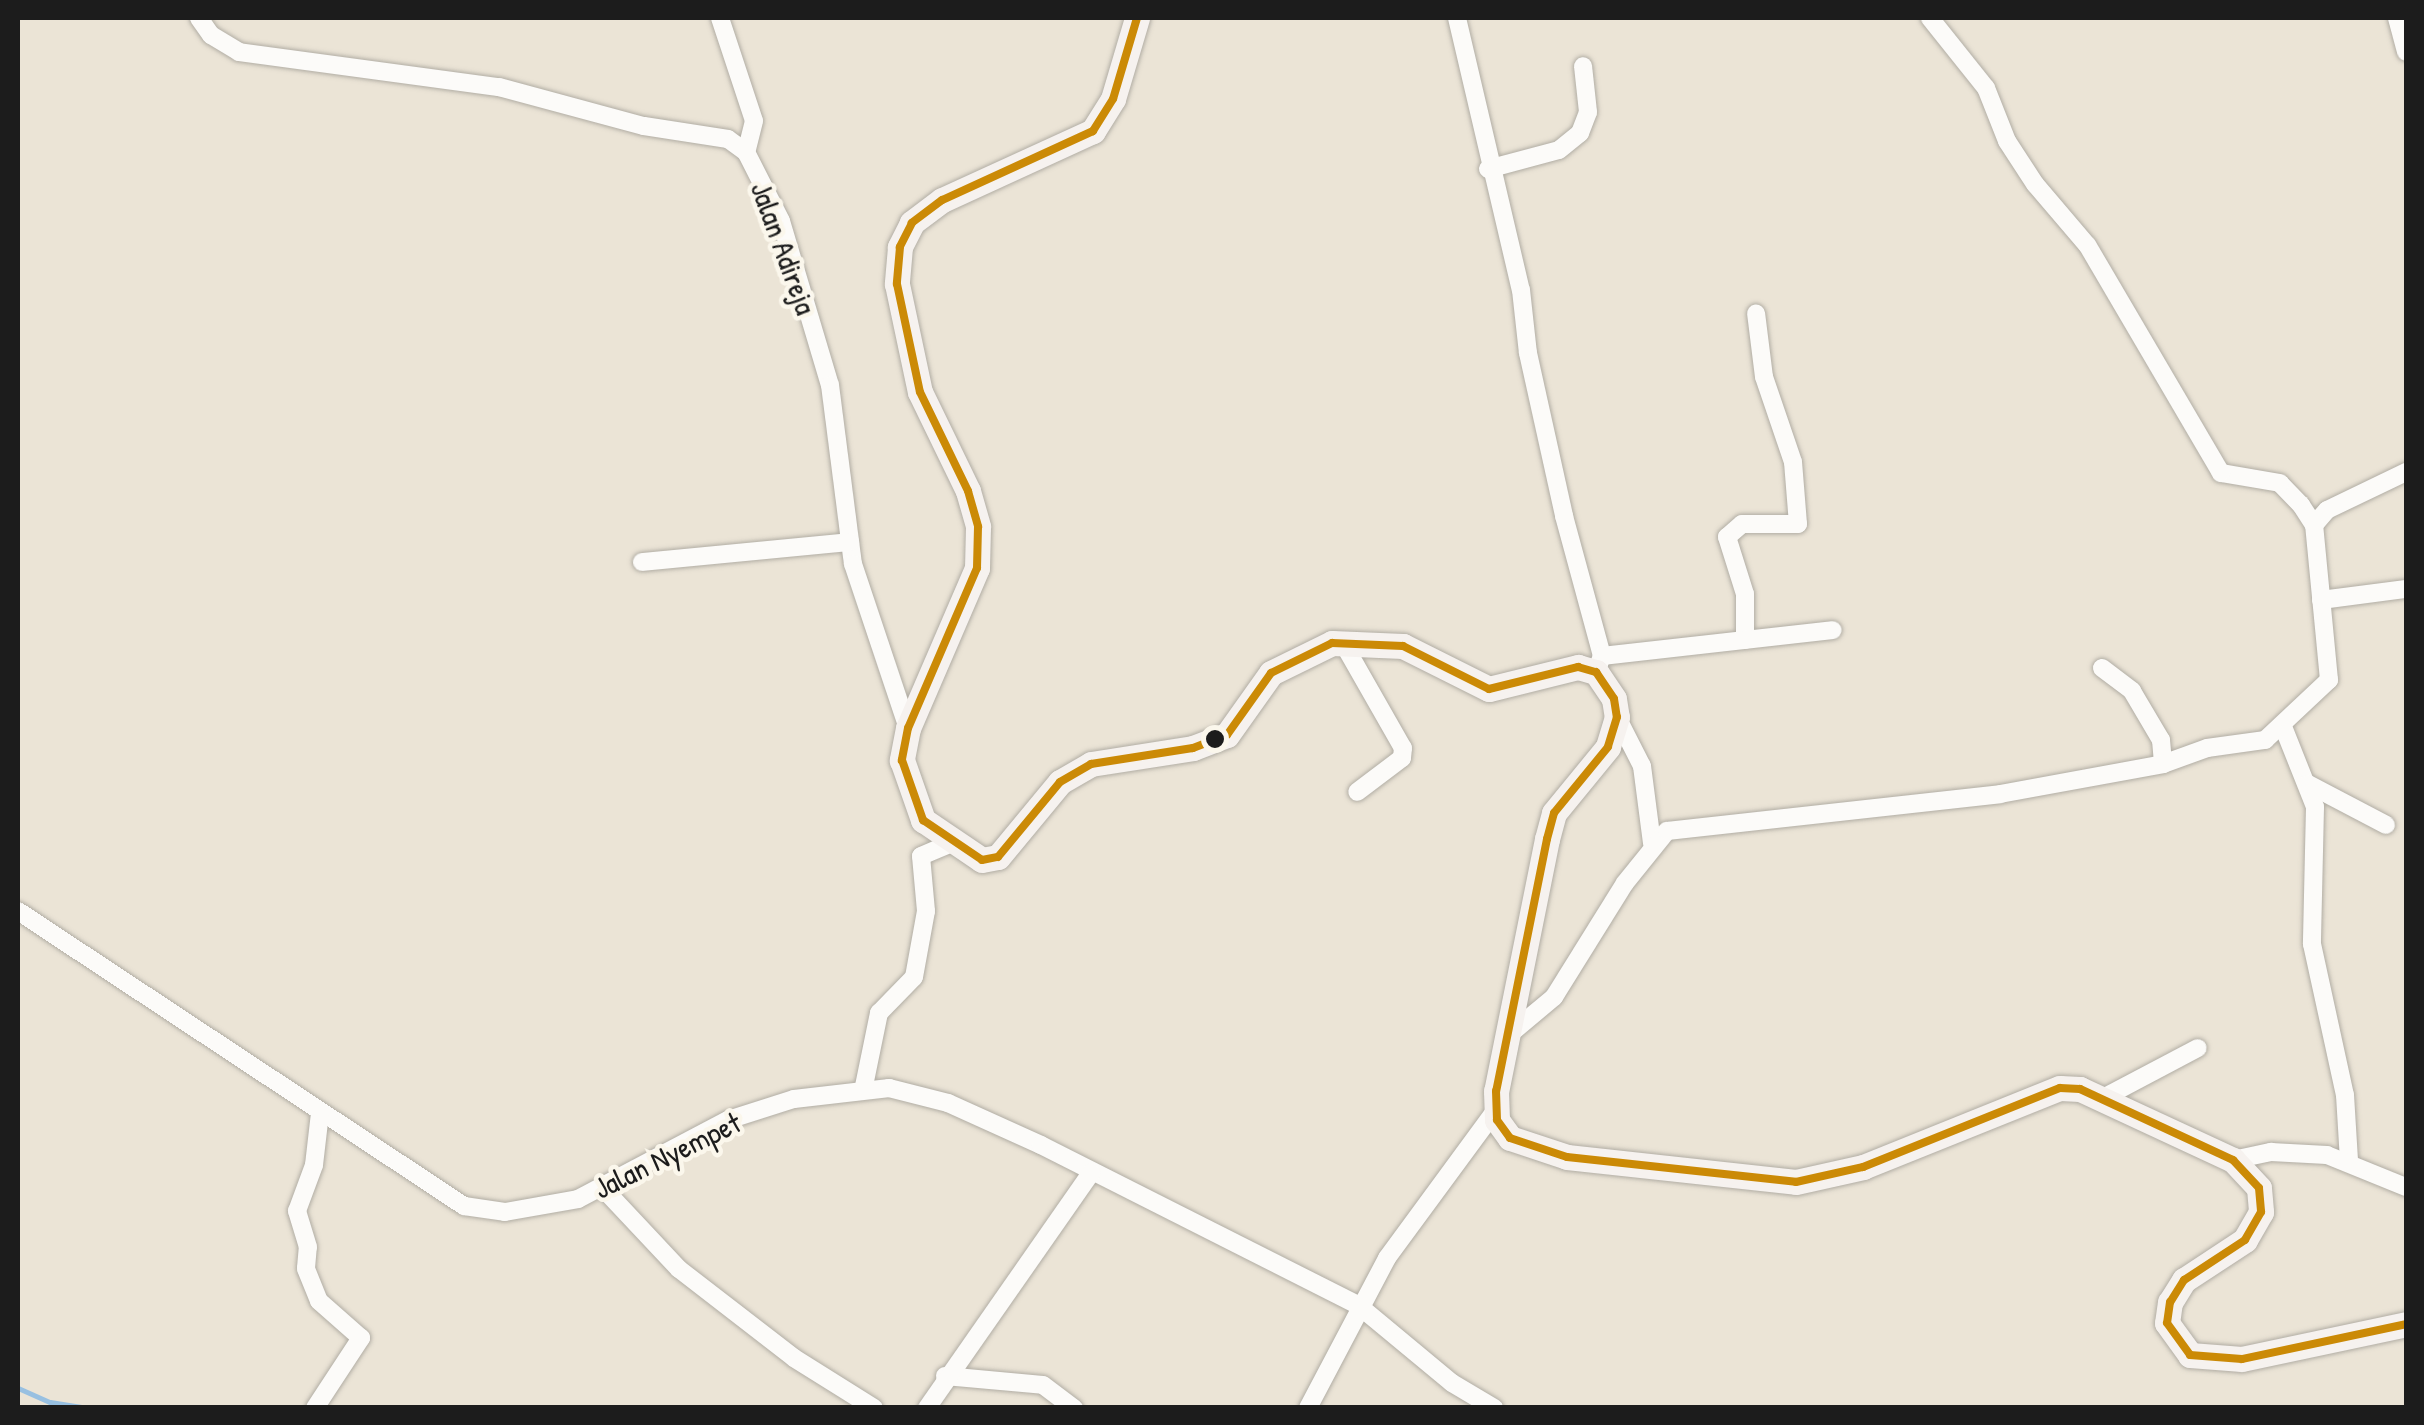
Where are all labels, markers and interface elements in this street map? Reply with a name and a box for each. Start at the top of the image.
street label: Jalan Adireja [743,177,825,319]
unlabelled marker [1205,729,1225,749]
street label: Jalan Nyempet [588,1104,746,1206]

